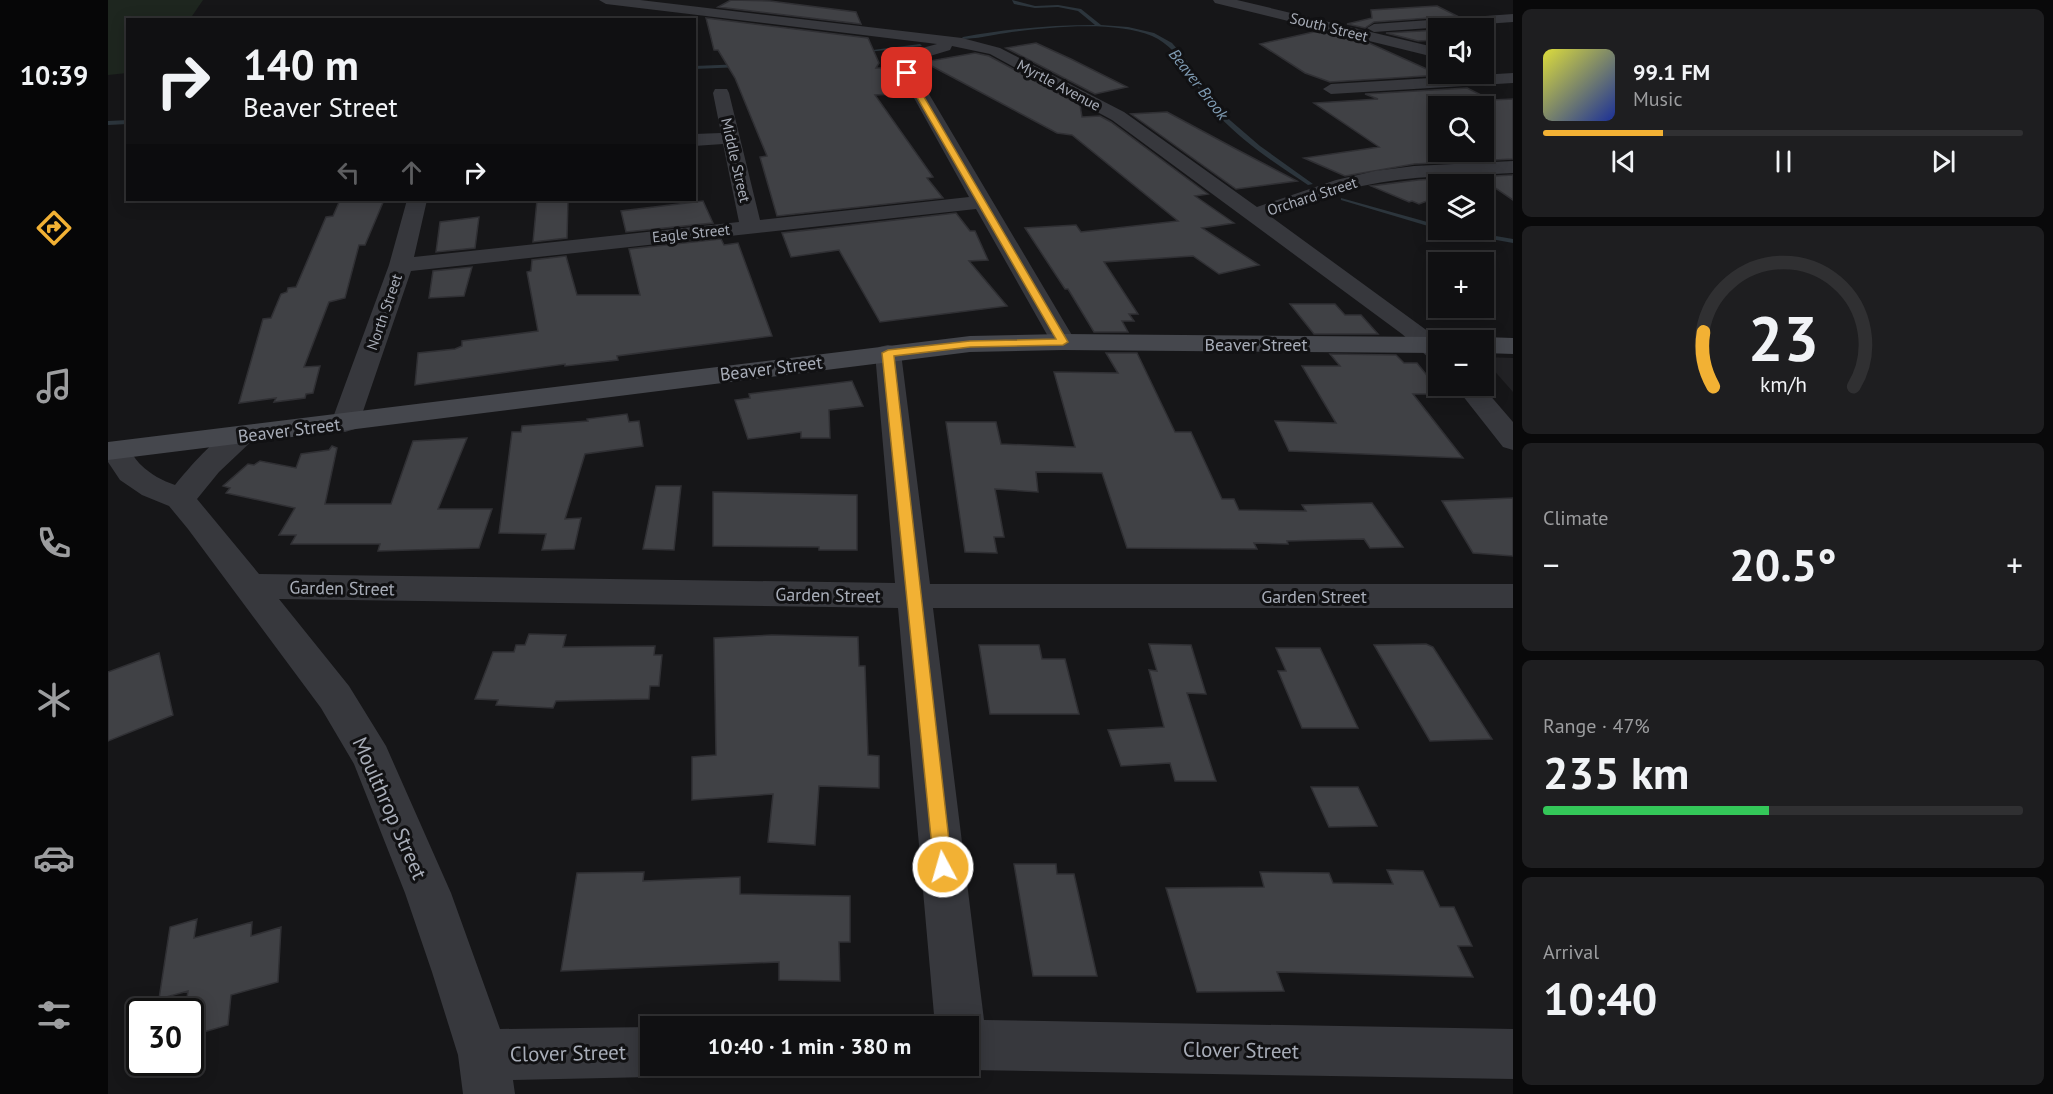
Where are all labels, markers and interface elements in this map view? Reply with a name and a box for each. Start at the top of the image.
street label: South Street [1288,8,1370,46]
map controls [1428,18,1494,396]
button: sound [1428,18,1494,84]
text: 140 m [243,37,359,92]
icon: right [144,42,222,120]
water label: Beaver Brook [1165,44,1234,124]
pin [881,47,932,98]
street label: Myrtle Avenue [1014,55,1104,115]
icon: arrive [890,56,923,89]
text: 10:39 [20,58,88,92]
text: 99.1 FM [1633,58,1710,86]
text: Music [1633,86,1682,112]
text: Beaver Street [243,90,398,124]
button: search [1428,96,1494,162]
street label: Middle Street [717,116,755,204]
icon: previous [1607,145,1640,178]
icon: pause [1767,145,1800,178]
icon: next [1927,145,1960,178]
icon: left [332,156,365,189]
icon: ahead [395,156,428,189]
icon: right [458,156,491,189]
street label: Orchard Street [1265,173,1359,219]
button: layers [1428,174,1494,240]
icon: directions [33,207,75,249]
street label: Eagle Street [651,219,731,247]
button: + [1428,252,1494,318]
street label: North Street [362,271,406,353]
text: 23 [1748,297,1818,378]
button: − [1428,330,1494,396]
street label: Beaver Street [1204,333,1308,356]
street label: Beaver Street [718,350,824,386]
icon: music [33,365,75,407]
text: km/h [1759,370,1806,398]
street label: Beaver Street [236,412,342,448]
text: Climate [1543,505,1609,531]
icon: phone [33,522,75,564]
text: 20.5° [1729,535,1837,593]
text: − [1543,543,1560,586]
text: + [2006,543,2023,586]
street label: Garden Street [289,576,395,600]
street label: Garden Street [775,583,881,607]
street label: Garden Street [1261,585,1367,608]
icon: climate [33,679,75,721]
text: Range · 47% [1543,713,1650,739]
street label: Moulthrop Street [347,733,433,883]
text: 235 km [1543,743,1689,801]
position arrow [911,835,975,899]
icon: car [33,837,75,879]
text: Arrival [1543,939,1599,965]
text: 10:40 [1543,969,1657,1027]
icon: filters [33,994,75,1036]
speed limit sign: 30 [126,998,204,1076]
text: 10:40 · 1 min · 380 m [708,1032,911,1060]
street label: Clover Street [1183,1035,1299,1065]
street label: Clover Street [510,1038,626,1068]

